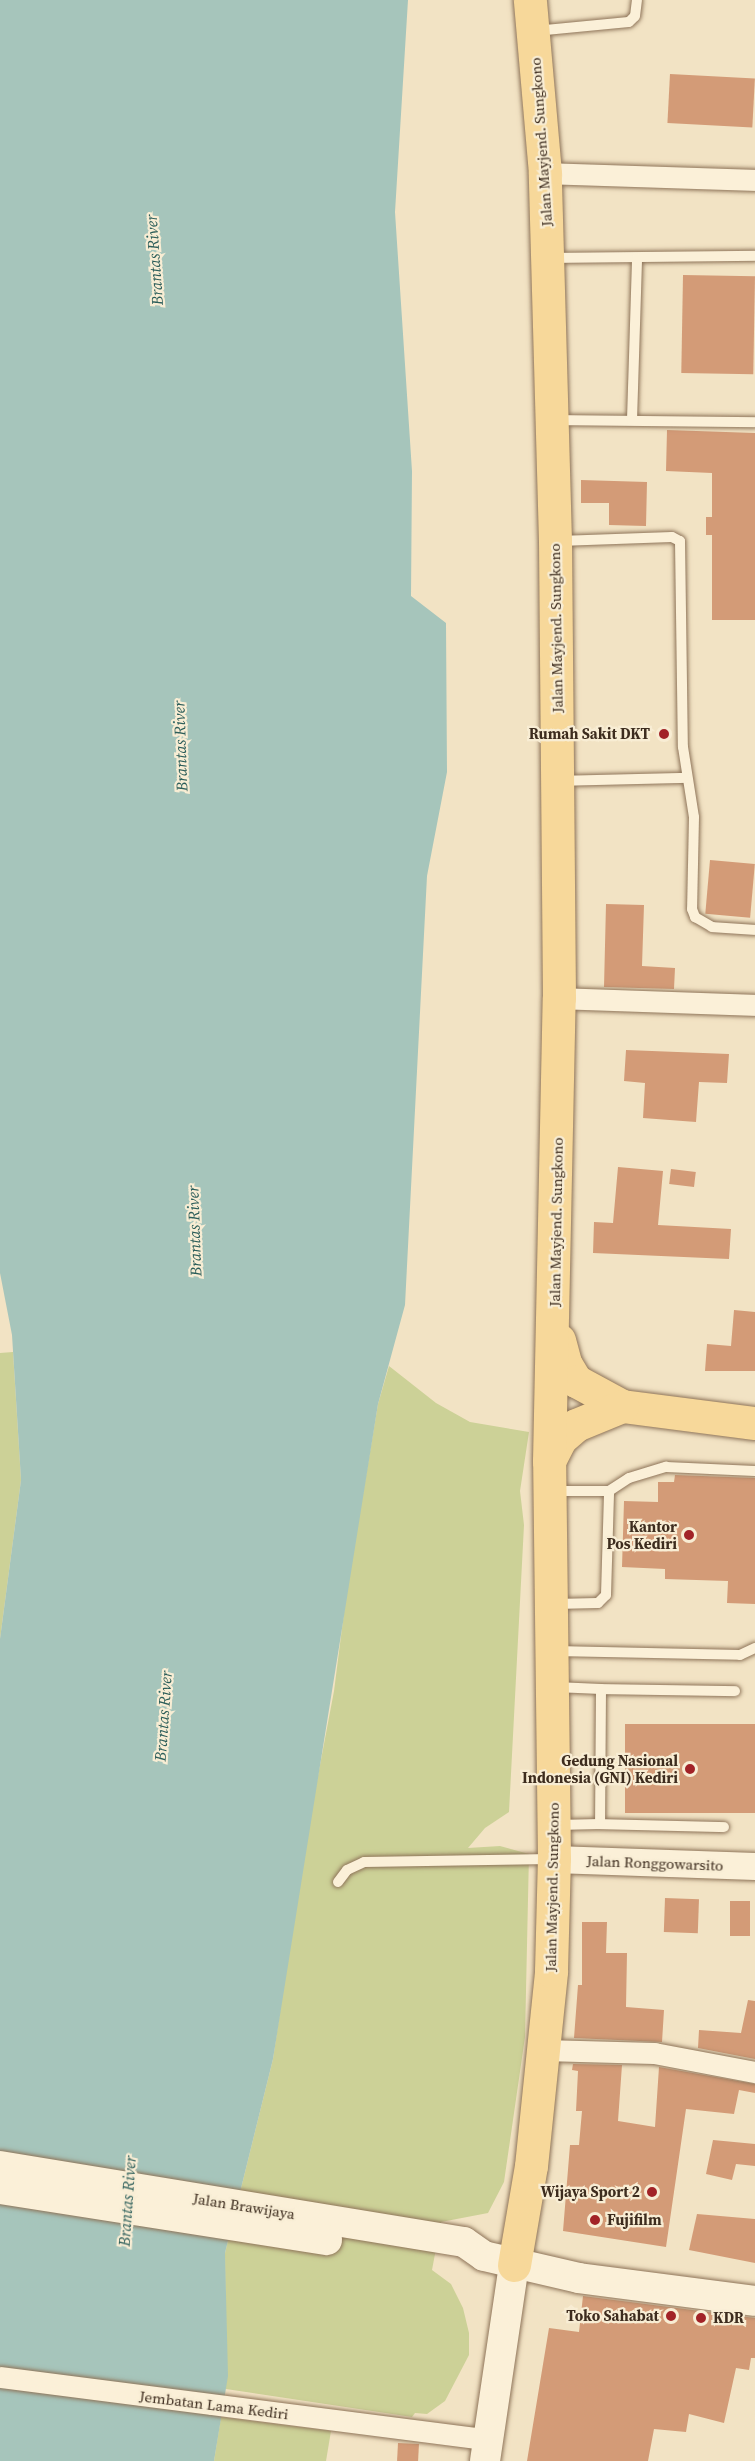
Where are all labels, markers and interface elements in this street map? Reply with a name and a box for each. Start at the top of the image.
street label: Jalan Mayjend. Sungkono [526,57,556,227]
water label: Brantas River [141,214,167,306]
street label: Jalan Mayjend. Sungkono [546,543,566,713]
water label: Brantas River [169,700,191,792]
place label: Rumah Sakit DKT [529,725,650,743]
marker: Rumah Sakit DKT [655,725,673,743]
street label: Jalan Mayjend. Sungkono [546,1137,566,1307]
water label: Brantas River [183,1185,205,1277]
place label: Kantor Pos Kediri [606,1517,677,1552]
marker: Kantor Pos Kediri [682,1528,696,1542]
water label: Brantas River [150,1670,176,1762]
place label: Gedung Nasional Indonesia (GNI) Kediri [522,1751,678,1786]
marker: Gedung Nasional Indonesia (GNI) Kediri [683,1762,697,1776]
street label: Jalan Mayjend. Sungkono [542,1802,562,1972]
street label: Jalan Ronggowarsito [586,1852,724,1874]
water label: Brantas River [114,2155,140,2247]
place label: Wijaya Sport 2 [541,2183,640,2201]
marker: Wijaya Sport 2 [645,2185,659,2199]
street label: Jalan Brawijaya [192,2189,296,2223]
place label: Fujifilm [607,2211,662,2229]
marker: Fujifilm [588,2213,602,2227]
place label: Toko Sahabat [566,2307,659,2325]
marker: Toko Sahabat [664,2309,678,2323]
place label: KDR [713,2309,744,2327]
marker: KDR [694,2311,708,2325]
street label: Jembatan Lama Kediri [138,2387,290,2423]

